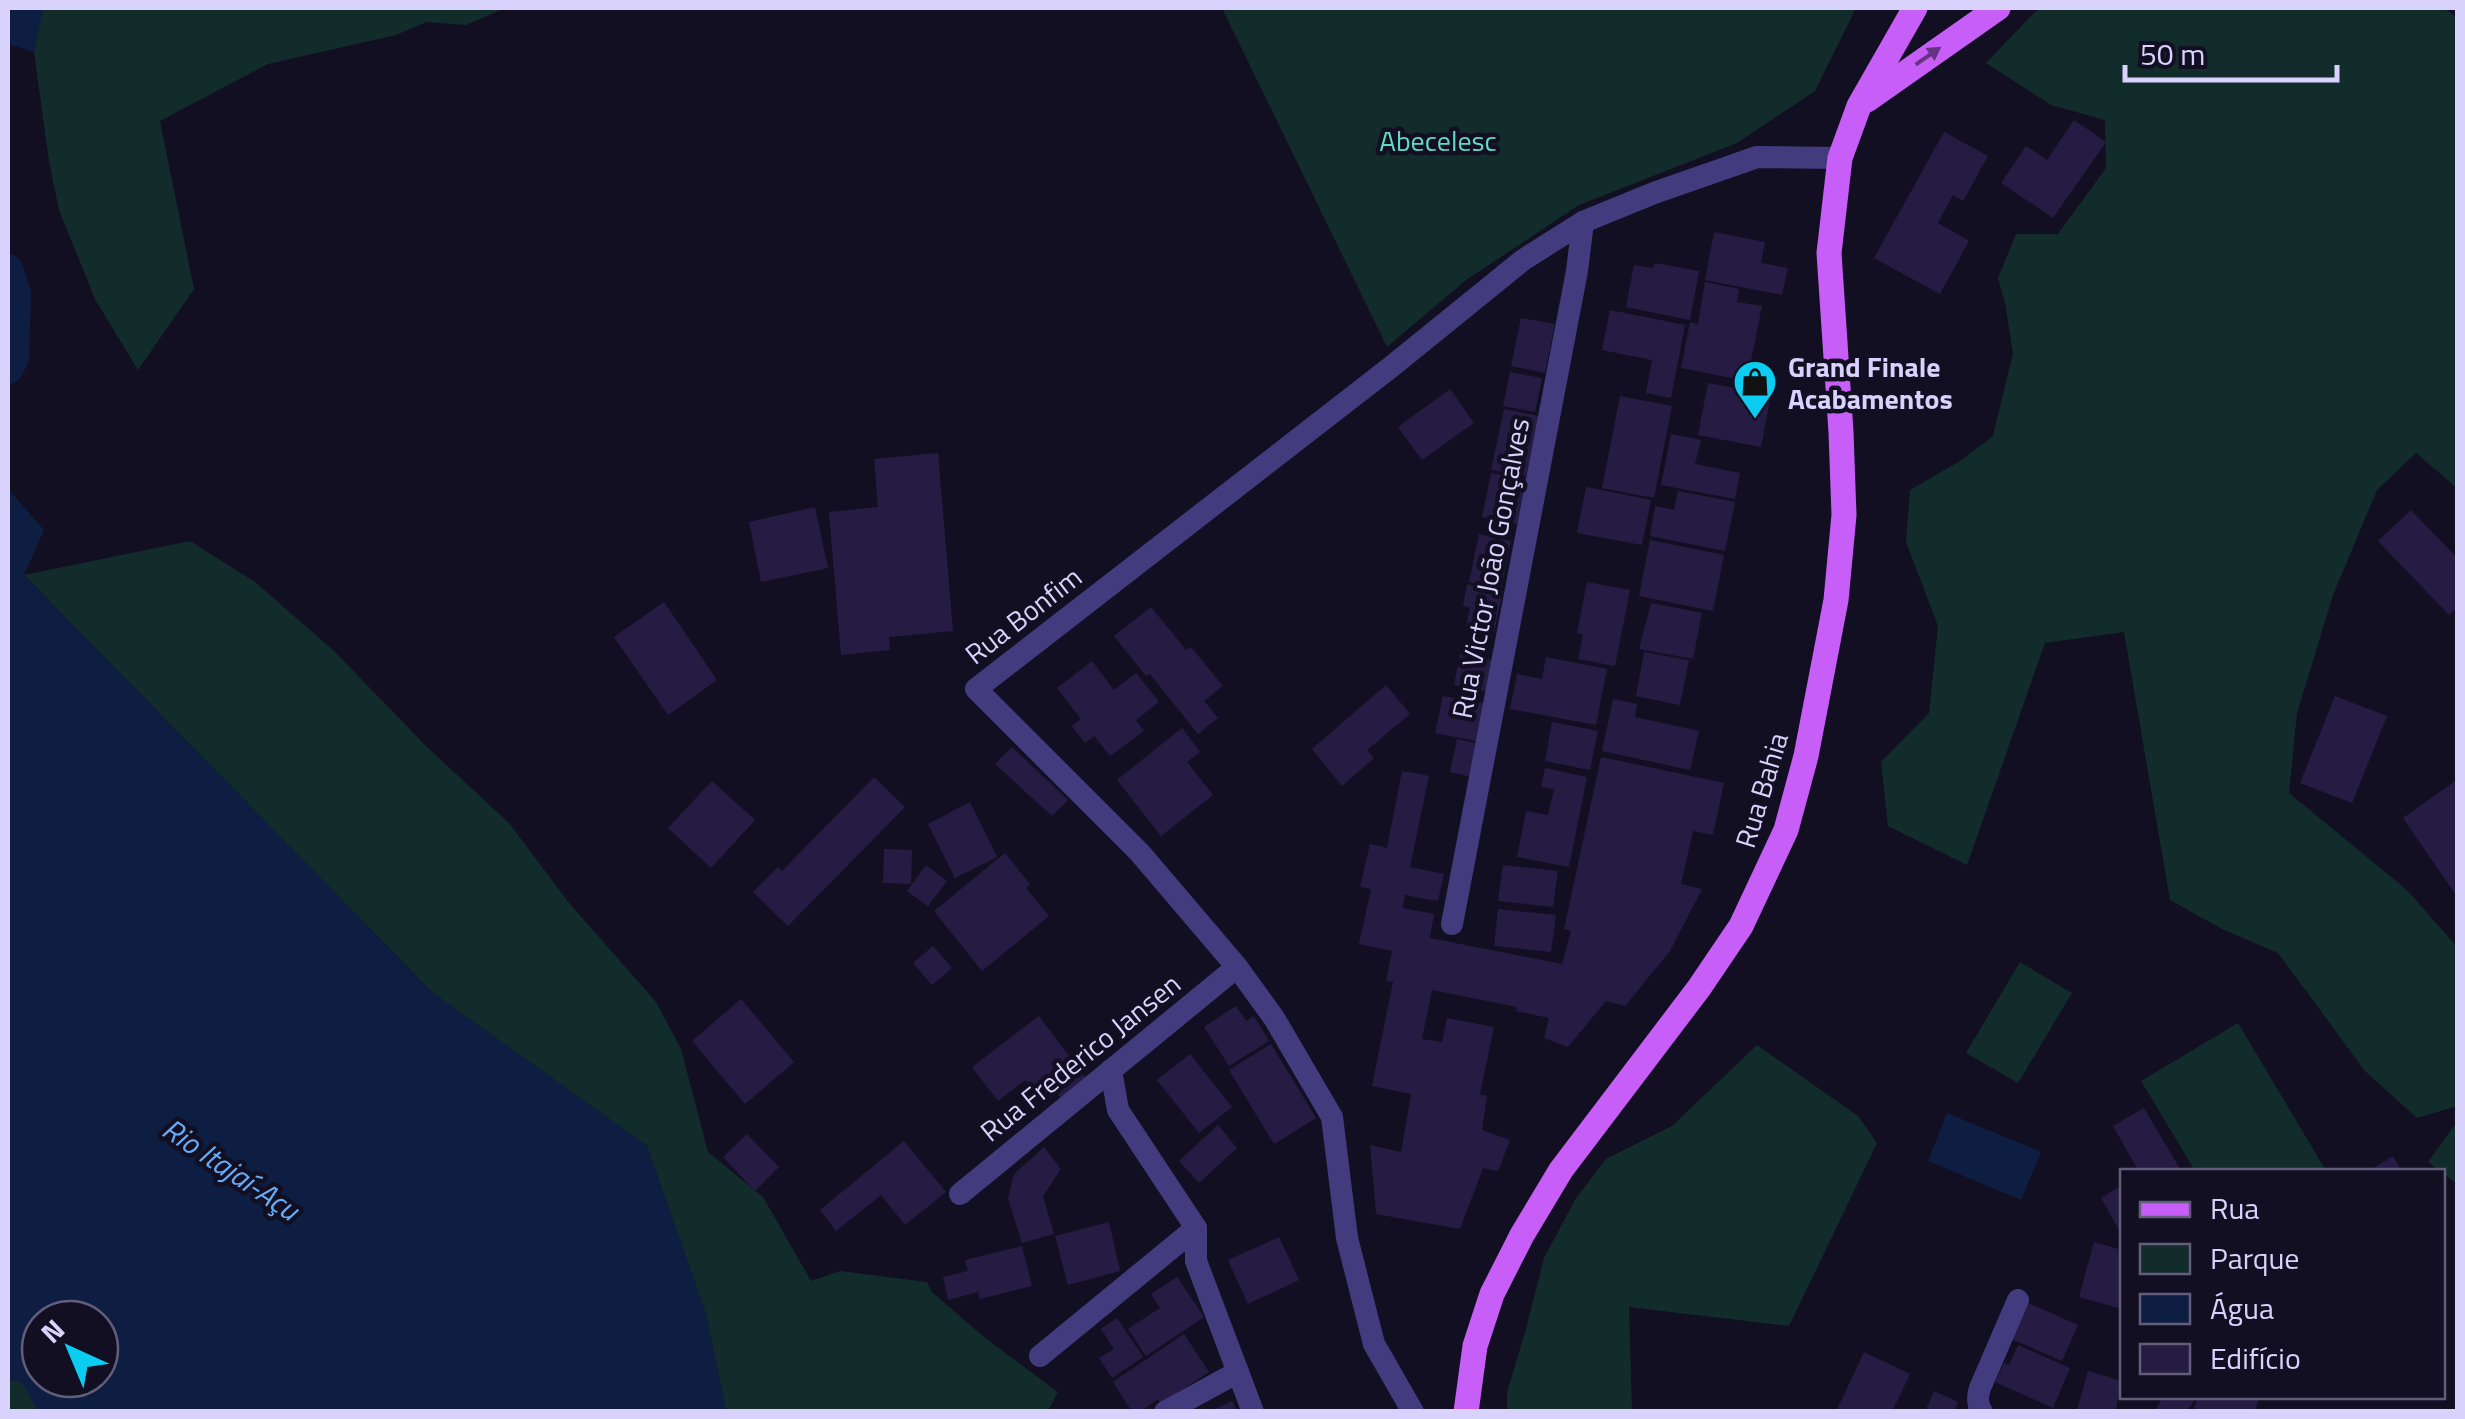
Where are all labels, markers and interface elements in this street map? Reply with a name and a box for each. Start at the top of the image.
scale bar [2125,20,2338,82]
text: 50 m [2140,31,2205,77]
one-way arrow [1915,47,1942,66]
park label: Abecelesc [1379,119,1497,162]
place label: Grand Finale Acabamentos [1788,345,1953,420]
shop icon: Grand Finale Acabamentos [1732,359,1778,420]
street label: Rua Victor João Gonçalves [1440,414,1540,722]
street label: Rua Bonfim [955,556,1091,674]
street label: Rua Bahia [1723,727,1799,853]
street label: Rua Frederico Jansen [970,963,1190,1151]
water label: Rio Itajaí-Açu [153,1106,310,1233]
legend [2120,1169,2445,1399]
text: Rua [2210,1185,2259,1231]
text: Parque [2210,1235,2300,1281]
text: Água [2210,1285,2274,1331]
north arrow [20,1299,120,1399]
text: N [30,1308,74,1353]
text: Edifício [2210,1335,2301,1381]

